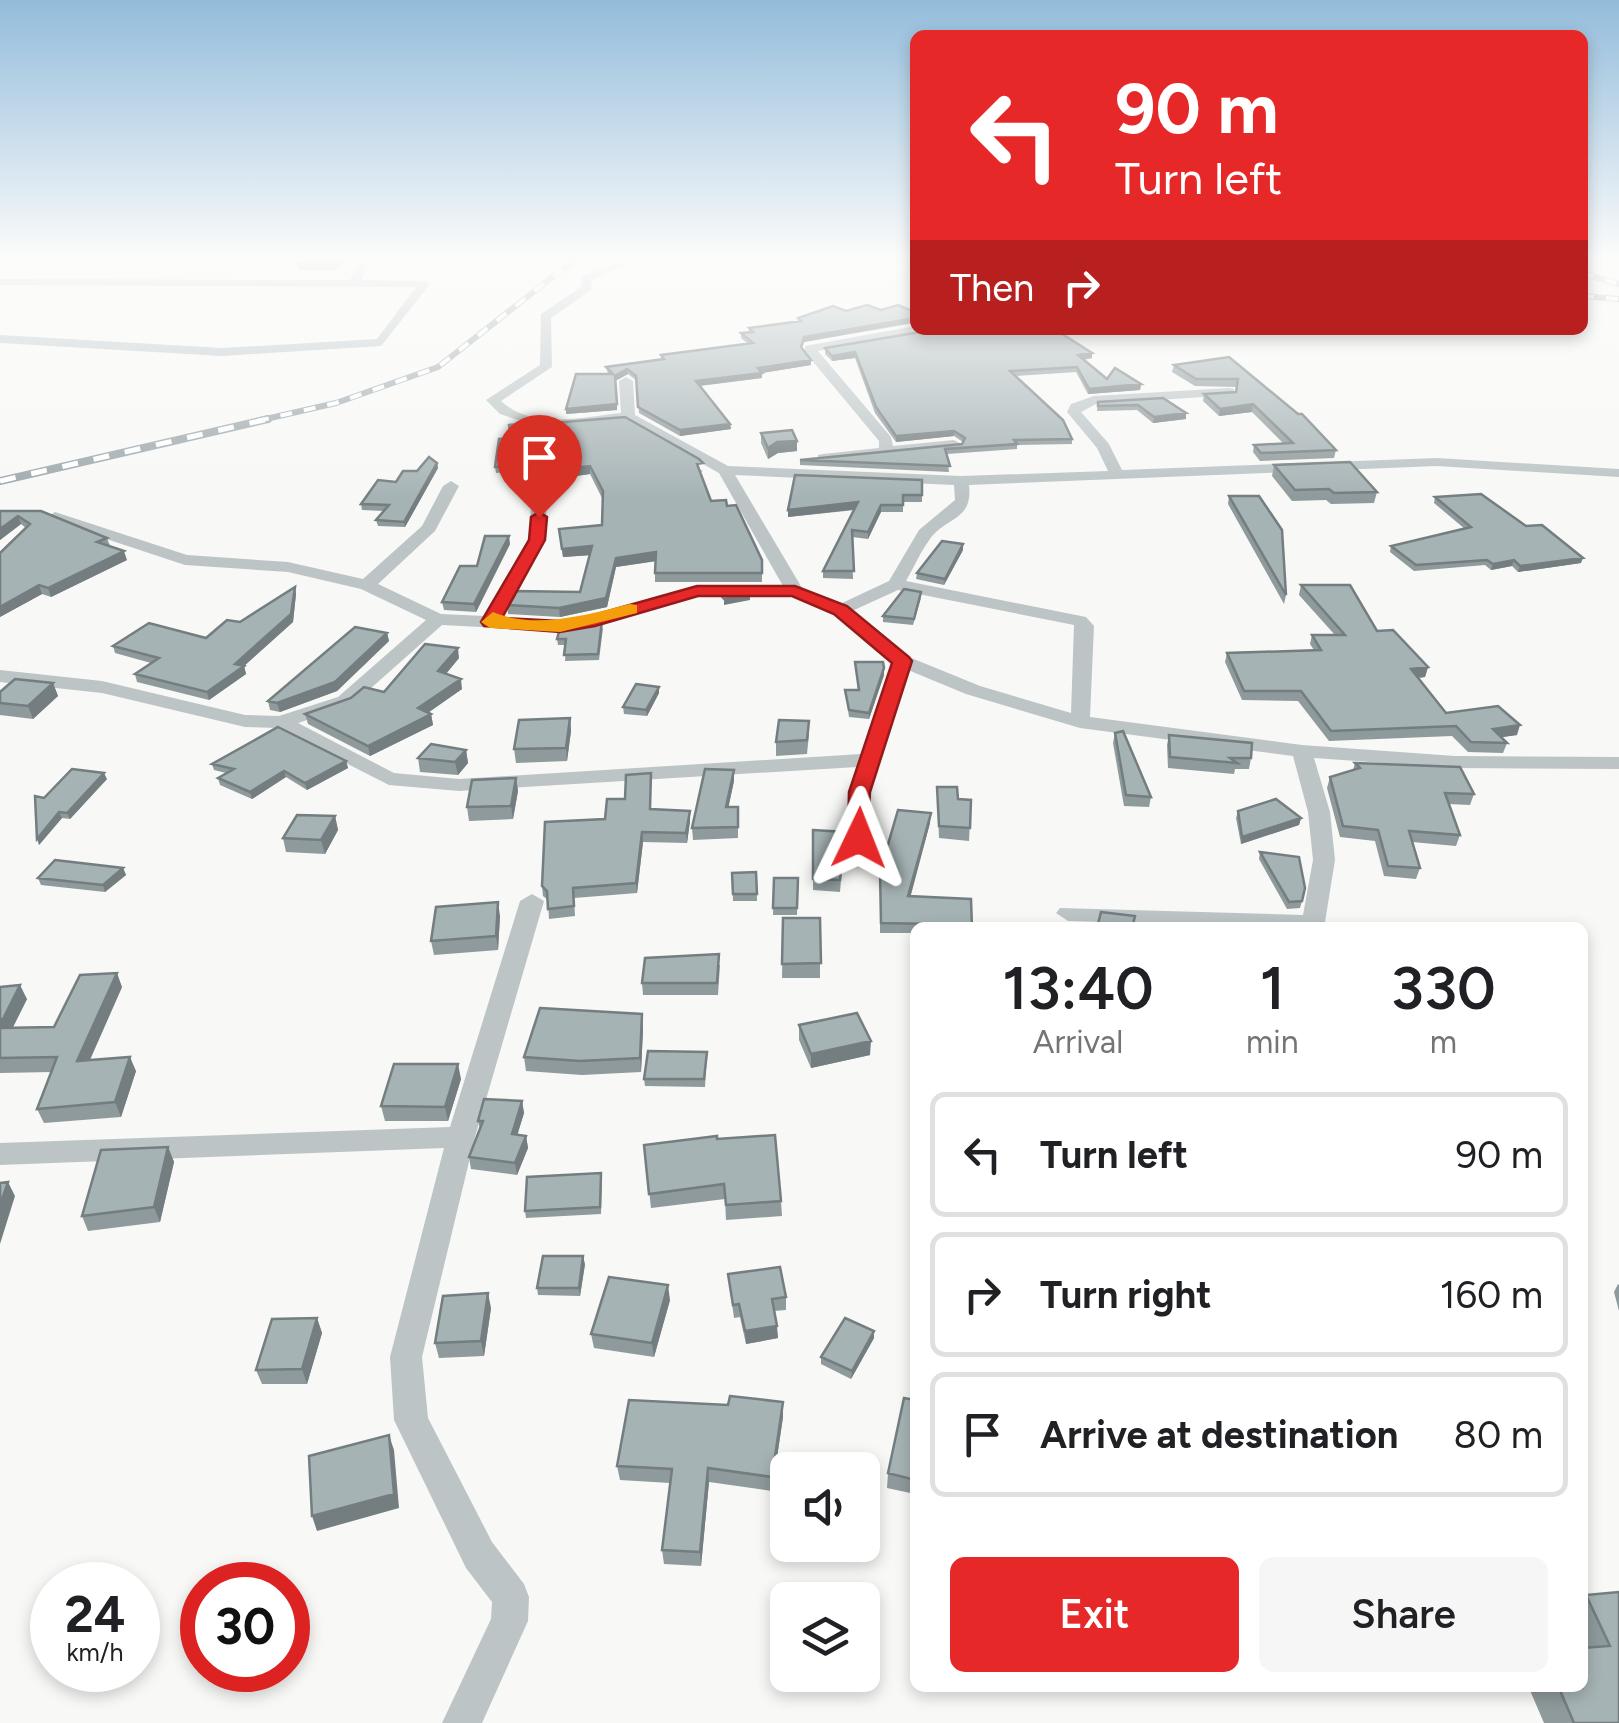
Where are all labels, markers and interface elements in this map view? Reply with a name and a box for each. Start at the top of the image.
text: 90 m [1115,66,1279,151]
icon: left [950,70,1080,200]
text: Turn left [1115,151,1282,205]
icon: right [1054,260,1109,315]
text: Then [950,265,1034,311]
pin [497,415,582,518]
icon: arrive [512,430,567,485]
position arrow [807,786,911,890]
text: 13:40 [1002,952,1154,1024]
text: 1 [1260,952,1285,1024]
text: 330 [1391,952,1496,1024]
text: Arrival [1033,1023,1123,1061]
text: min [1246,1023,1299,1061]
text: m [1430,1023,1457,1061]
icon: left [955,1127,1010,1182]
text: Turn left [1040,1132,1188,1178]
text: 90 m [1455,1132,1543,1178]
icon: right [955,1267,1010,1322]
text: Turn right [1040,1272,1212,1318]
text: 160 m [1440,1272,1543,1318]
icon: arrive [955,1407,1010,1462]
text: Arrive at destination [1040,1412,1398,1458]
text: 80 m [1454,1412,1543,1458]
map controls [770,1452,880,1692]
button: sound [770,1452,880,1562]
button: Exit [950,1557,1239,1672]
button: Share [1259,1557,1548,1672]
speed limit sign: 30 [180,1562,310,1692]
button: layers [770,1582,880,1692]
text: 24 [65,1584,125,1645]
text: km/h [66,1637,124,1667]

